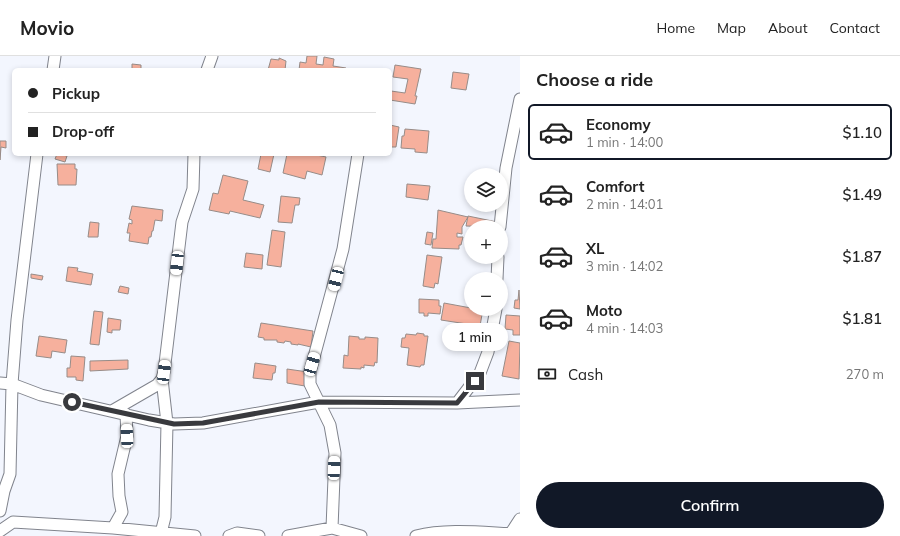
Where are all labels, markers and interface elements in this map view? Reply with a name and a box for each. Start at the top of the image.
text: Movio [20,16,74,40]
text: Home [656,19,695,37]
text: Map [717,19,746,37]
text: About [768,19,808,37]
text: Contact [830,19,880,37]
text: Choose a ride [536,68,653,91]
text: Pickup [52,84,100,103]
icon: car [538,114,574,150]
text: Economy [586,115,651,134]
text: Drop-off [52,122,114,141]
text: $1.10 [842,123,882,142]
text: 1 min · 14:00 [586,134,663,150]
map controls [464,168,508,316]
button: layers [464,168,508,212]
icon: car [538,176,574,212]
text: Comfort [586,177,644,196]
text: $1.49 [842,185,882,204]
text: 2 min · 14:01 [586,196,663,212]
button: + [464,220,508,264]
icon: car [538,238,574,274]
text: XL [586,239,604,258]
text: $1.87 [842,247,882,266]
car [170,250,184,276]
text: 3 min · 14:02 [586,258,663,274]
car [327,266,345,292]
button: − [464,272,508,316]
icon: car [538,300,574,336]
text: Moto [586,301,622,320]
text: $1.81 [842,309,882,328]
text: 4 min · 14:03 [586,320,663,336]
callout: 1 min [442,323,508,351]
text: 1 min [458,329,492,345]
car [303,351,321,377]
car [157,359,171,385]
icon: cash [536,363,558,385]
text: Cash [568,365,603,384]
text: 270 m [846,366,884,382]
route end [466,372,484,390]
route start [63,393,81,411]
car [121,424,133,448]
car [328,456,340,480]
button: Confirm [536,482,884,528]

